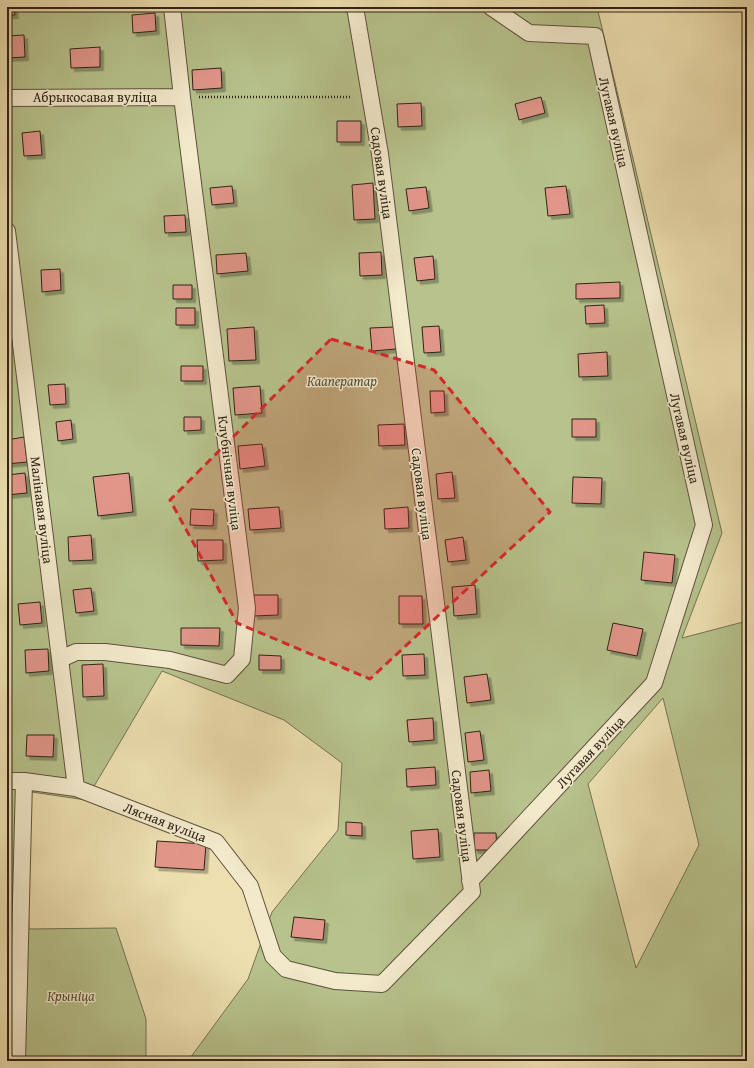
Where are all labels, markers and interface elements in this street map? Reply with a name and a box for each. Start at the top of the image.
street label: Лугавая вуліца [594,75,634,170]
street label: Абрыкосавая вуліца [33,87,157,107]
street label: Садовая вуліца [366,126,398,221]
park label: Кааператар [307,371,377,391]
street label: Лугавая вуліца [665,391,705,486]
street label: Клубнічная вуліца [213,415,247,532]
street label: Садовая вуліца [406,447,438,542]
street label: Малінавая вуліца [25,455,59,565]
street label: Лугавая вуліца [551,711,629,793]
street label: Садовая вуліца [446,769,478,864]
street label: Лясная вуліца [121,797,210,847]
park label: Крыніца [47,986,95,1006]

